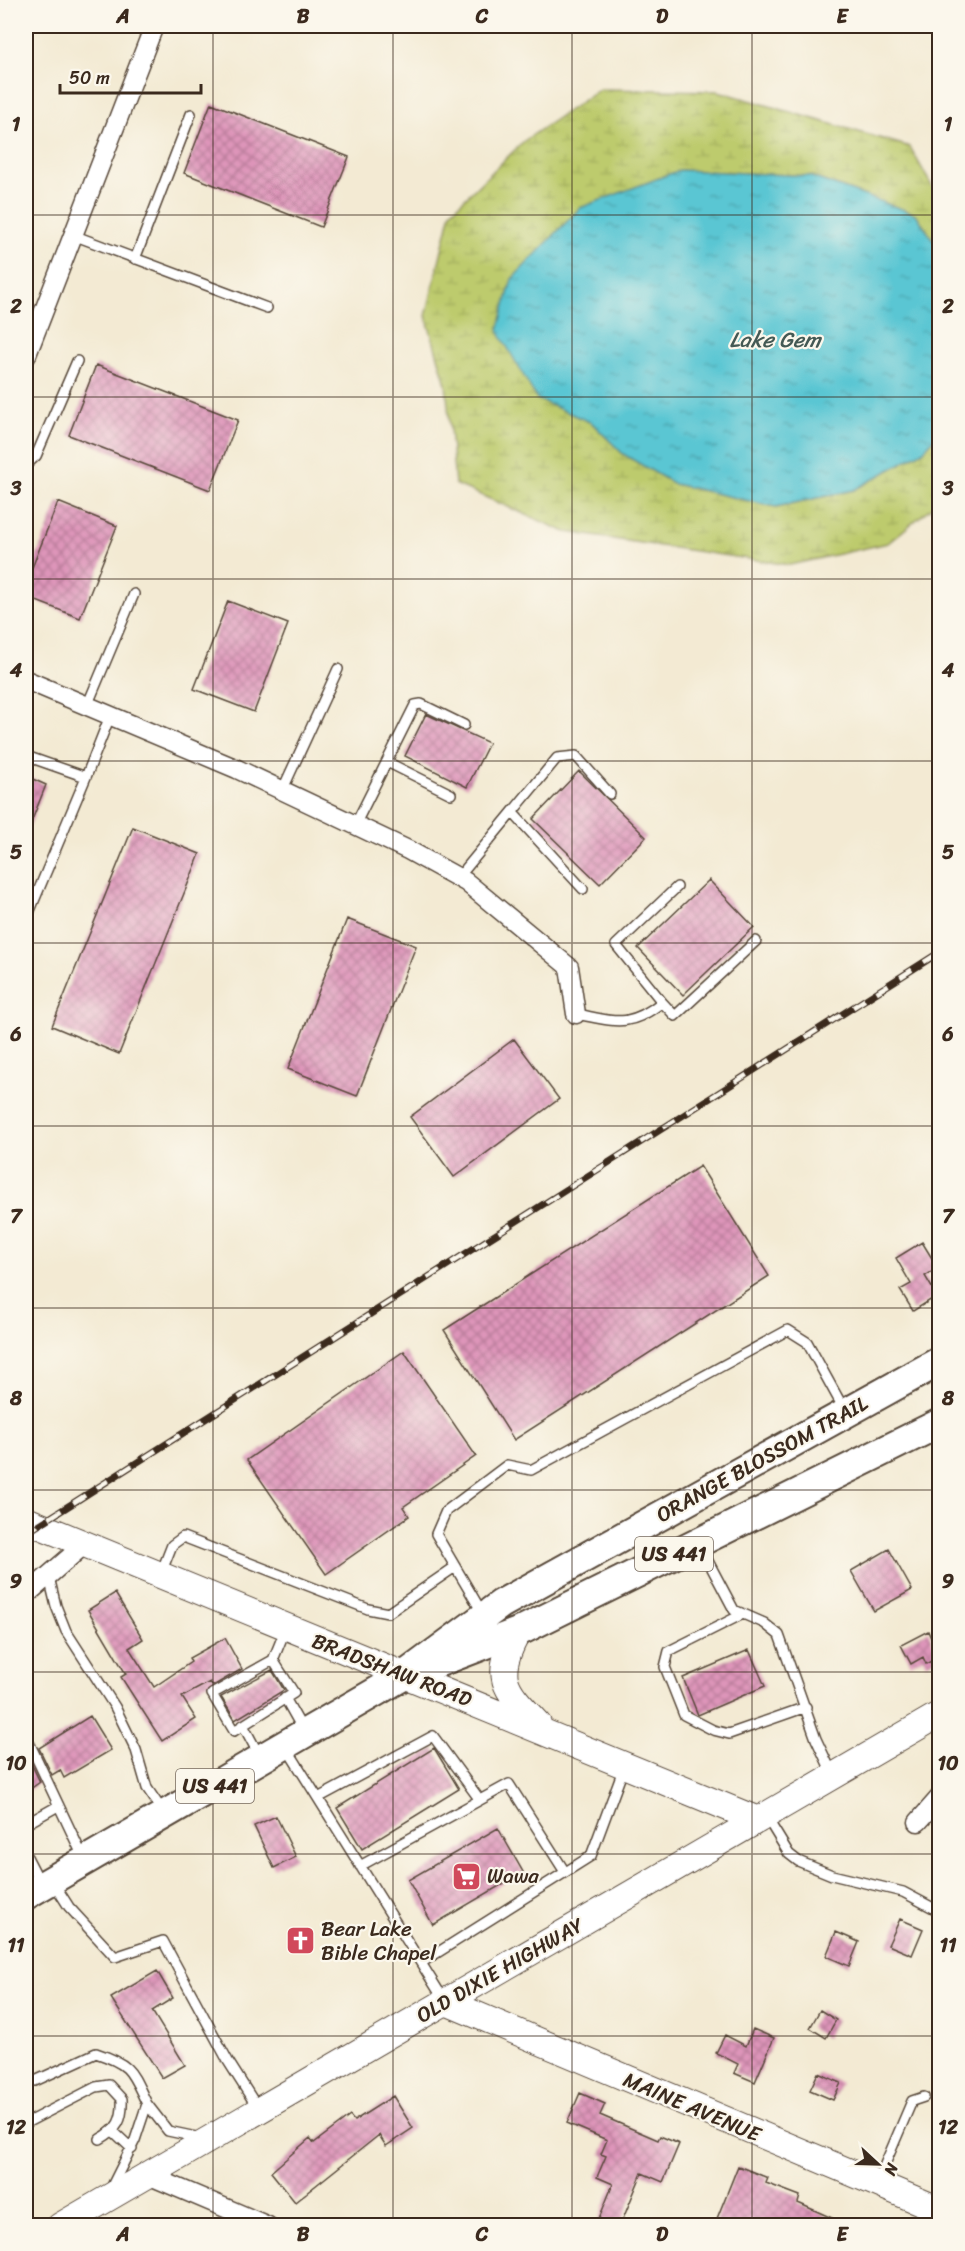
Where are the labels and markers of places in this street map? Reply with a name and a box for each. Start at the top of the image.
place label: Wawa [487,1857,539,1895]
supermarket icon: Wawa [450,1860,482,1892]
place label: Bear Lake Bible Chapel [321,1910,437,1972]
church icon: Bear Lake Bible Chapel [284,1925,316,1957]

